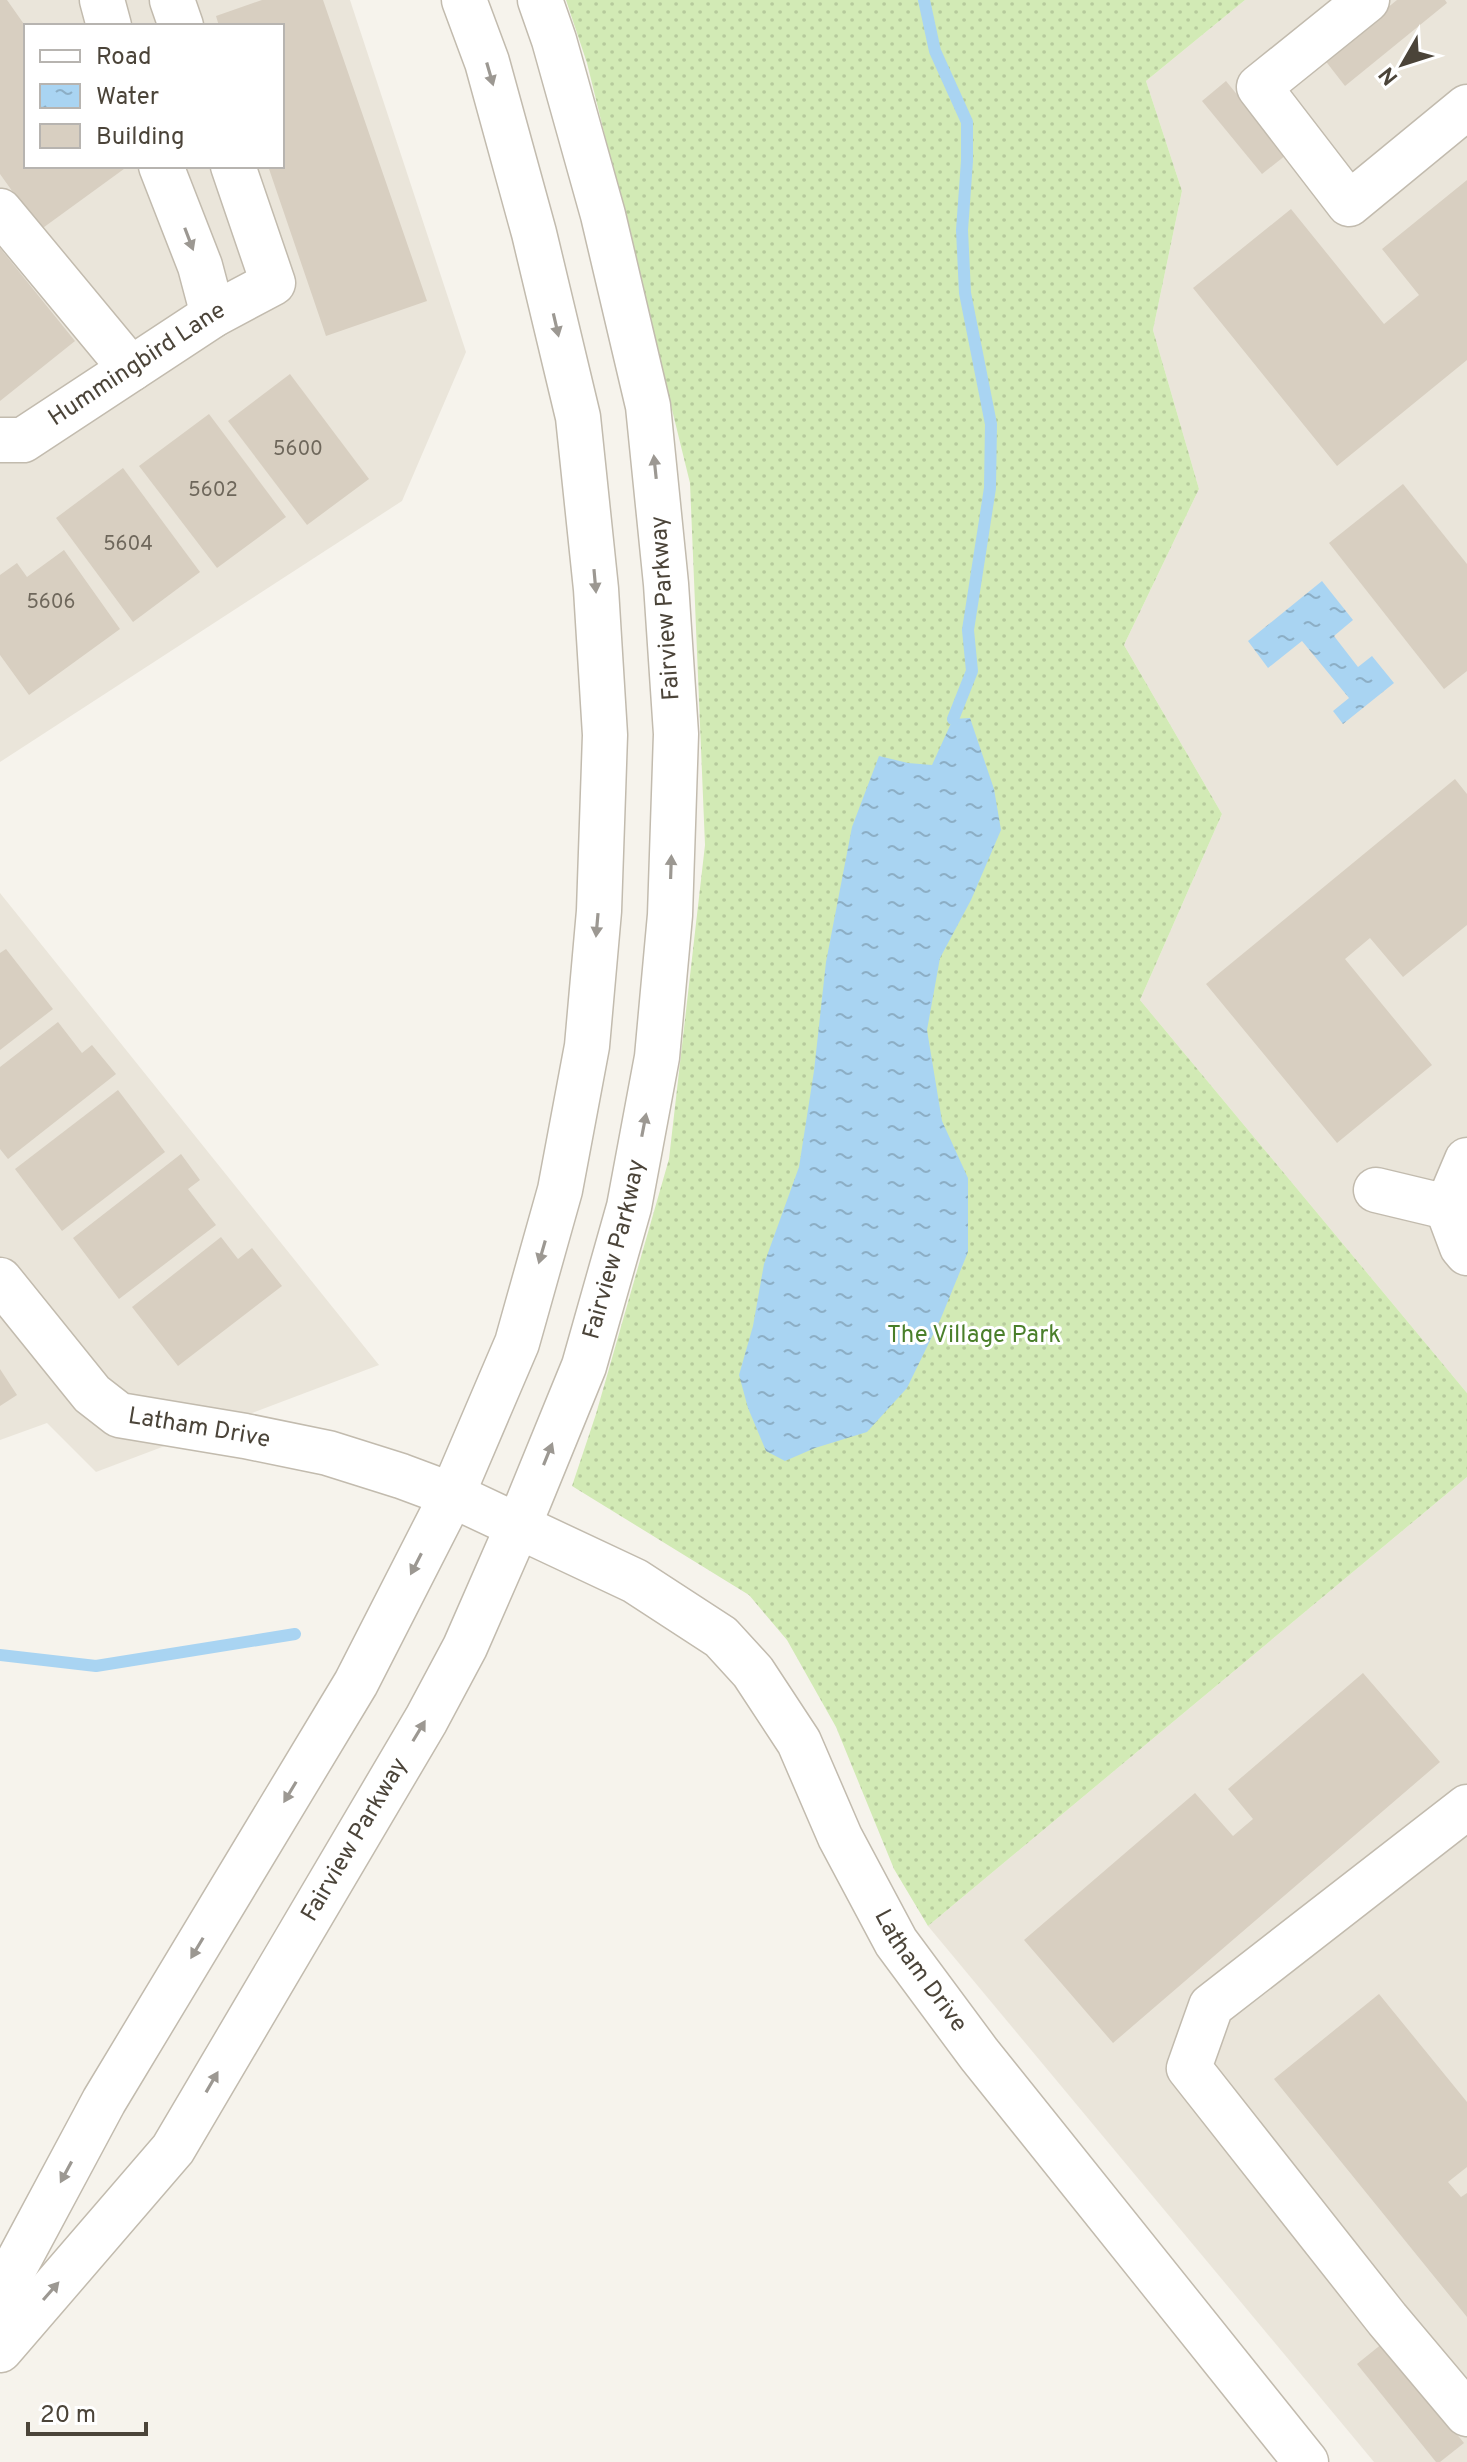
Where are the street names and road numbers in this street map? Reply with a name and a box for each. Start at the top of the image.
street label: Hummingbird Lane [43,296,231,434]
street label: Fairview Parkway [645,515,687,701]
street label: Fairview Parkway [577,1157,653,1343]
street label: Latham Drive [126,1402,273,1456]
street label: Fairview Parkway [295,1753,415,1927]
street label: Latham Drive [867,1905,973,2039]

